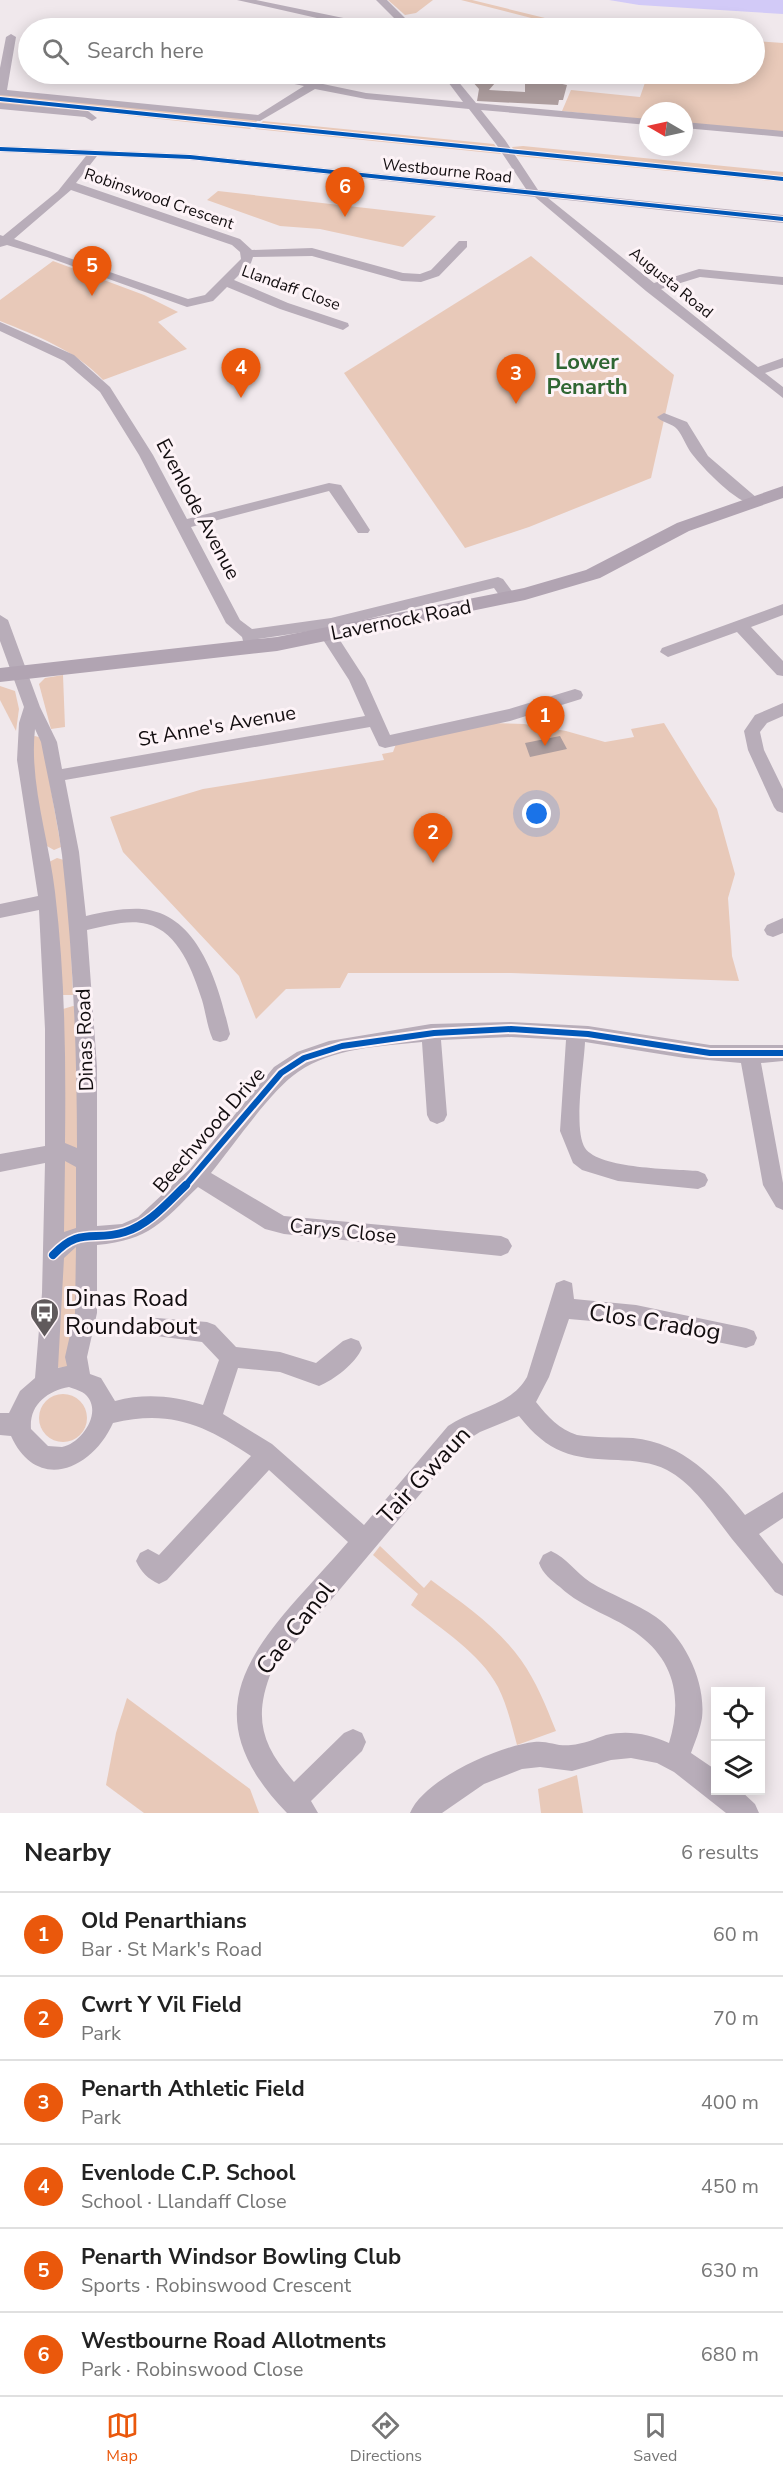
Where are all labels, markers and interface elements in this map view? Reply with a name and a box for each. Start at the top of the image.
search box [18,18,765,84]
icon: search [39,35,72,68]
text: Search here [87,36,204,66]
north arrow [639,102,693,156]
street label: Westbourne Road [381,153,513,189]
street label: Robinswood Crescent [81,163,237,235]
pin: 6 [326,168,364,217]
street label: Augusta Road [624,242,718,324]
pin: 5 [72,246,112,296]
street label: Llandaff Close [238,260,344,316]
district label: Lower Penarth [546,347,628,402]
pin: 4 [222,348,260,398]
pin: 3 [496,354,536,404]
street label: Evenlode Avenue [149,434,247,584]
street label: Lavernock Road [328,593,474,647]
pin: 1 [526,696,564,746]
street label: St Anne's Avenue [136,699,298,753]
your location [522,799,551,828]
pin: 2 [414,814,452,863]
street label: Dinas Road [70,988,100,1092]
street label: Beechwood Drive [147,1061,271,1199]
street label: Carys Close [288,1212,398,1250]
place label: Dinas Road Roundabout [65,1282,198,1342]
bus stop icon: Dinas Road Roundabout [28,1296,60,1338]
street label: Clos Cradog [587,1296,723,1348]
street label: Tair Gwaun [370,1419,478,1531]
street label: Cae Canol [249,1575,341,1681]
map controls [711,1687,765,1795]
button: locate [711,1687,765,1741]
button: layers [711,1741,765,1795]
text: Nearby [24,1835,111,1870]
text: 6 results [681,1839,759,1866]
text: Old Penarthians [81,1906,247,1936]
text: 1 [38,1921,50,1948]
text: 60 m [713,1921,759,1948]
text: Bar · St Mark's Road [81,1936,262,1963]
text: Cwrt Y Vil Field [81,1990,242,2020]
text: 2 [38,2005,50,2032]
text: 70 m [713,2005,759,2032]
text: Park [81,2020,121,2047]
text: Penarth Athletic Field [81,2074,305,2104]
text: 3 [38,2089,50,2116]
text: 400 m [701,2089,759,2116]
text: Park [81,2104,121,2131]
text: Evenlode C.P. School [81,2158,295,2188]
text: 4 [38,2173,50,2200]
text: 450 m [701,2173,759,2200]
text: School · Llandaff Close [81,2188,287,2215]
text: Penarth Windsor Bowling Club [81,2242,401,2272]
text: 5 [38,2257,50,2284]
text: 630 m [701,2257,759,2284]
text: Sports · Robinswood Crescent [81,2272,351,2299]
text: Westbourne Road Allotments [81,2326,386,2356]
text: 6 [38,2341,50,2368]
text: 680 m [701,2341,759,2368]
text: Park · Robinswood Close [81,2356,304,2383]
tab: Map [106,2409,139,2467]
tab: Directions [350,2409,422,2467]
tab: Saved [633,2409,677,2467]

